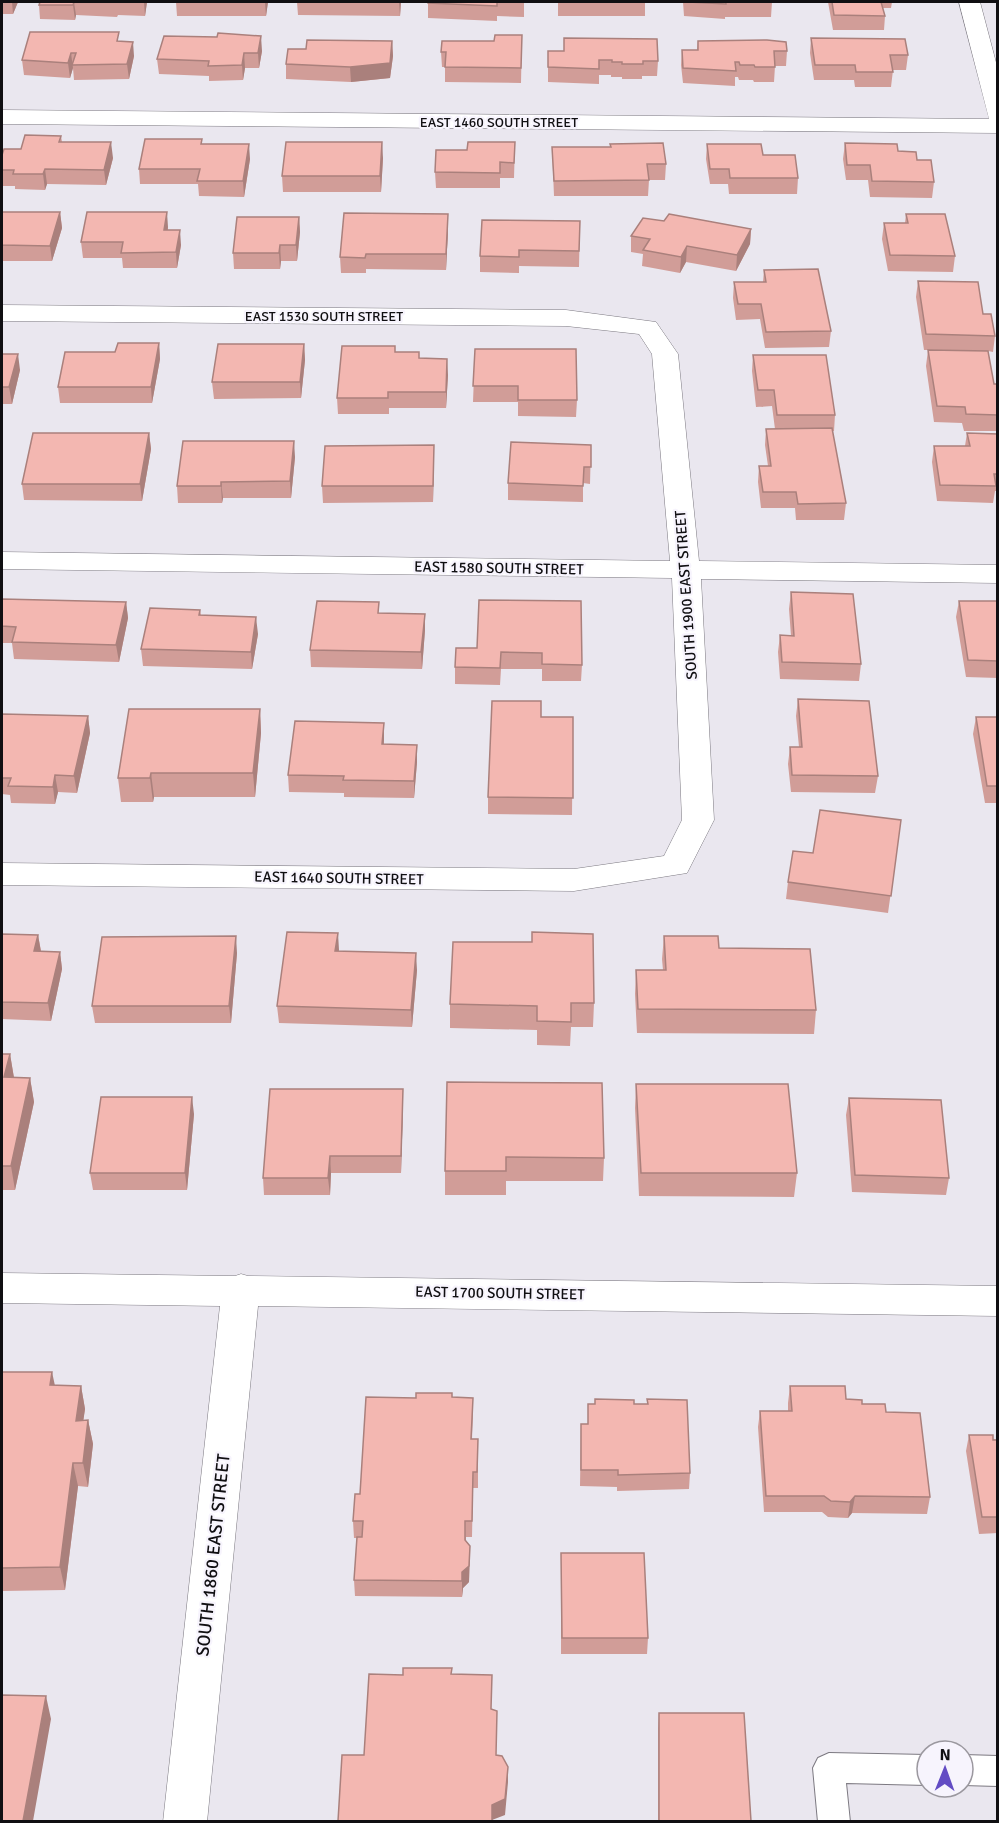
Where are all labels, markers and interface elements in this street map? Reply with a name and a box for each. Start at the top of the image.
street label: EAST 1460 SOUTH STREET [420,114,578,131]
street label: EAST 1530 SOUTH STREET [245,308,403,325]
street label: SOUTH 1900 EAST STREET [671,509,701,680]
street label: EAST 1580 SOUTH STREET [414,558,585,578]
street label: EAST 1640 SOUTH STREET [254,868,425,888]
street label: EAST 1700 SOUTH STREET [415,1283,586,1303]
street label: SOUTH 1860 EAST STREET [191,1452,235,1657]
north arrow [915,1739,975,1799]
text: N [940,1745,951,1765]

